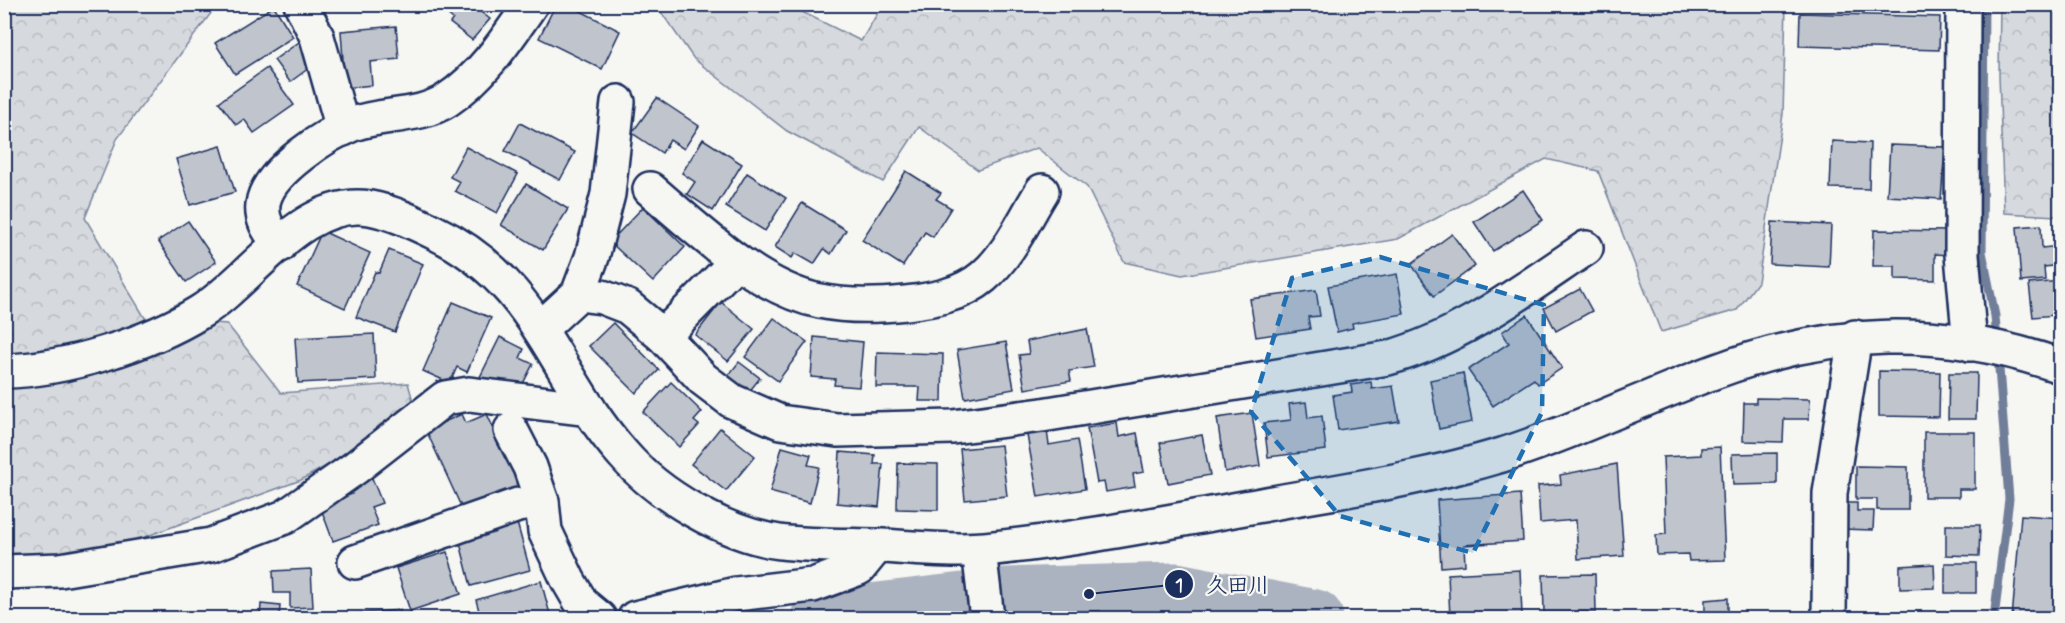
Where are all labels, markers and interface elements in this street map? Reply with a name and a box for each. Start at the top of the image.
callout: 久田川 [1164,565,1281,604]
text: 久田川 [1207,572,1270,600]
text: 1 [1175,574,1183,598]

